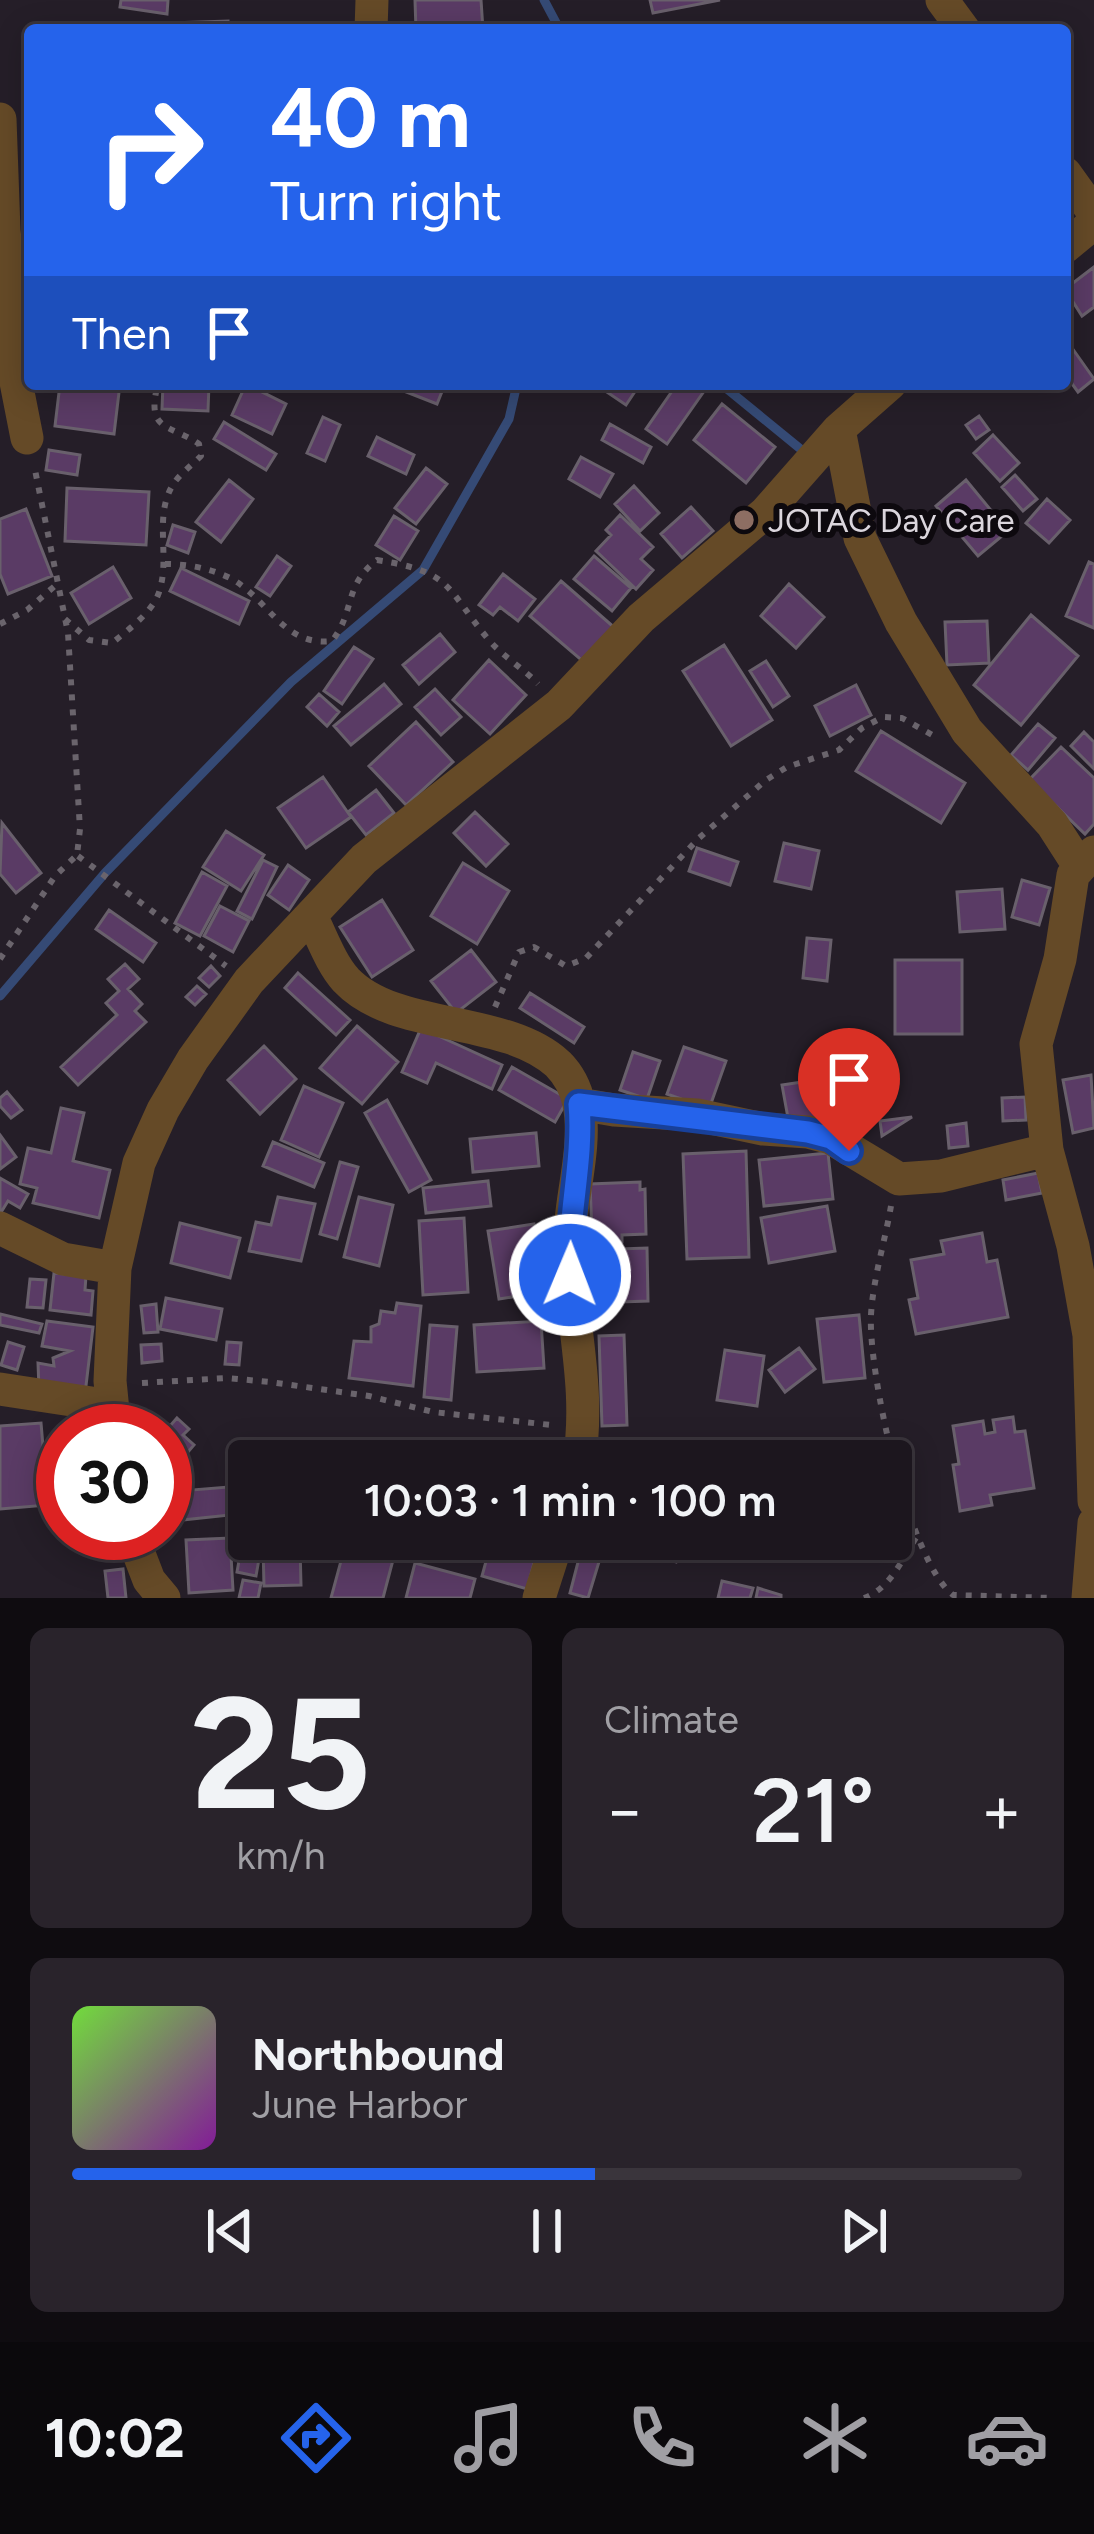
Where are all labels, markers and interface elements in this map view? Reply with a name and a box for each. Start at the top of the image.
text: 40 m [270,67,471,168]
icon: right [72,72,228,228]
text: Turn right [270,169,502,234]
icon: arrive [196,300,262,366]
text: Then [72,306,172,360]
place label: JOTAC Day Care [768,501,1014,540]
marker: JOTAC Day Care [731,507,757,533]
pin [798,1028,900,1151]
icon: arrive [816,1046,882,1112]
position arrow [507,1212,633,1338]
speed limit sign: 30 [36,1404,192,1560]
text: 10:03 · 1 min · 100 m [364,1473,776,1527]
text: 25 [191,1660,371,1847]
text: Climate [604,1696,739,1743]
text: 21° [752,1756,874,1865]
text: − [604,1770,645,1850]
text: + [981,1770,1022,1850]
text: km/h [236,1832,326,1879]
text: Northbound [252,2027,505,2081]
text: June Harbor [252,2081,468,2128]
icon: previous [197,2198,263,2264]
icon: pause [514,2198,580,2264]
icon: next [831,2198,897,2264]
icon: directions [274,2396,358,2480]
icon: music [447,2396,531,2480]
icon: phone [620,2396,704,2480]
icon: climate [793,2396,877,2480]
icon: car [965,2396,1049,2480]
text: 10:02 [44,2406,185,2471]

